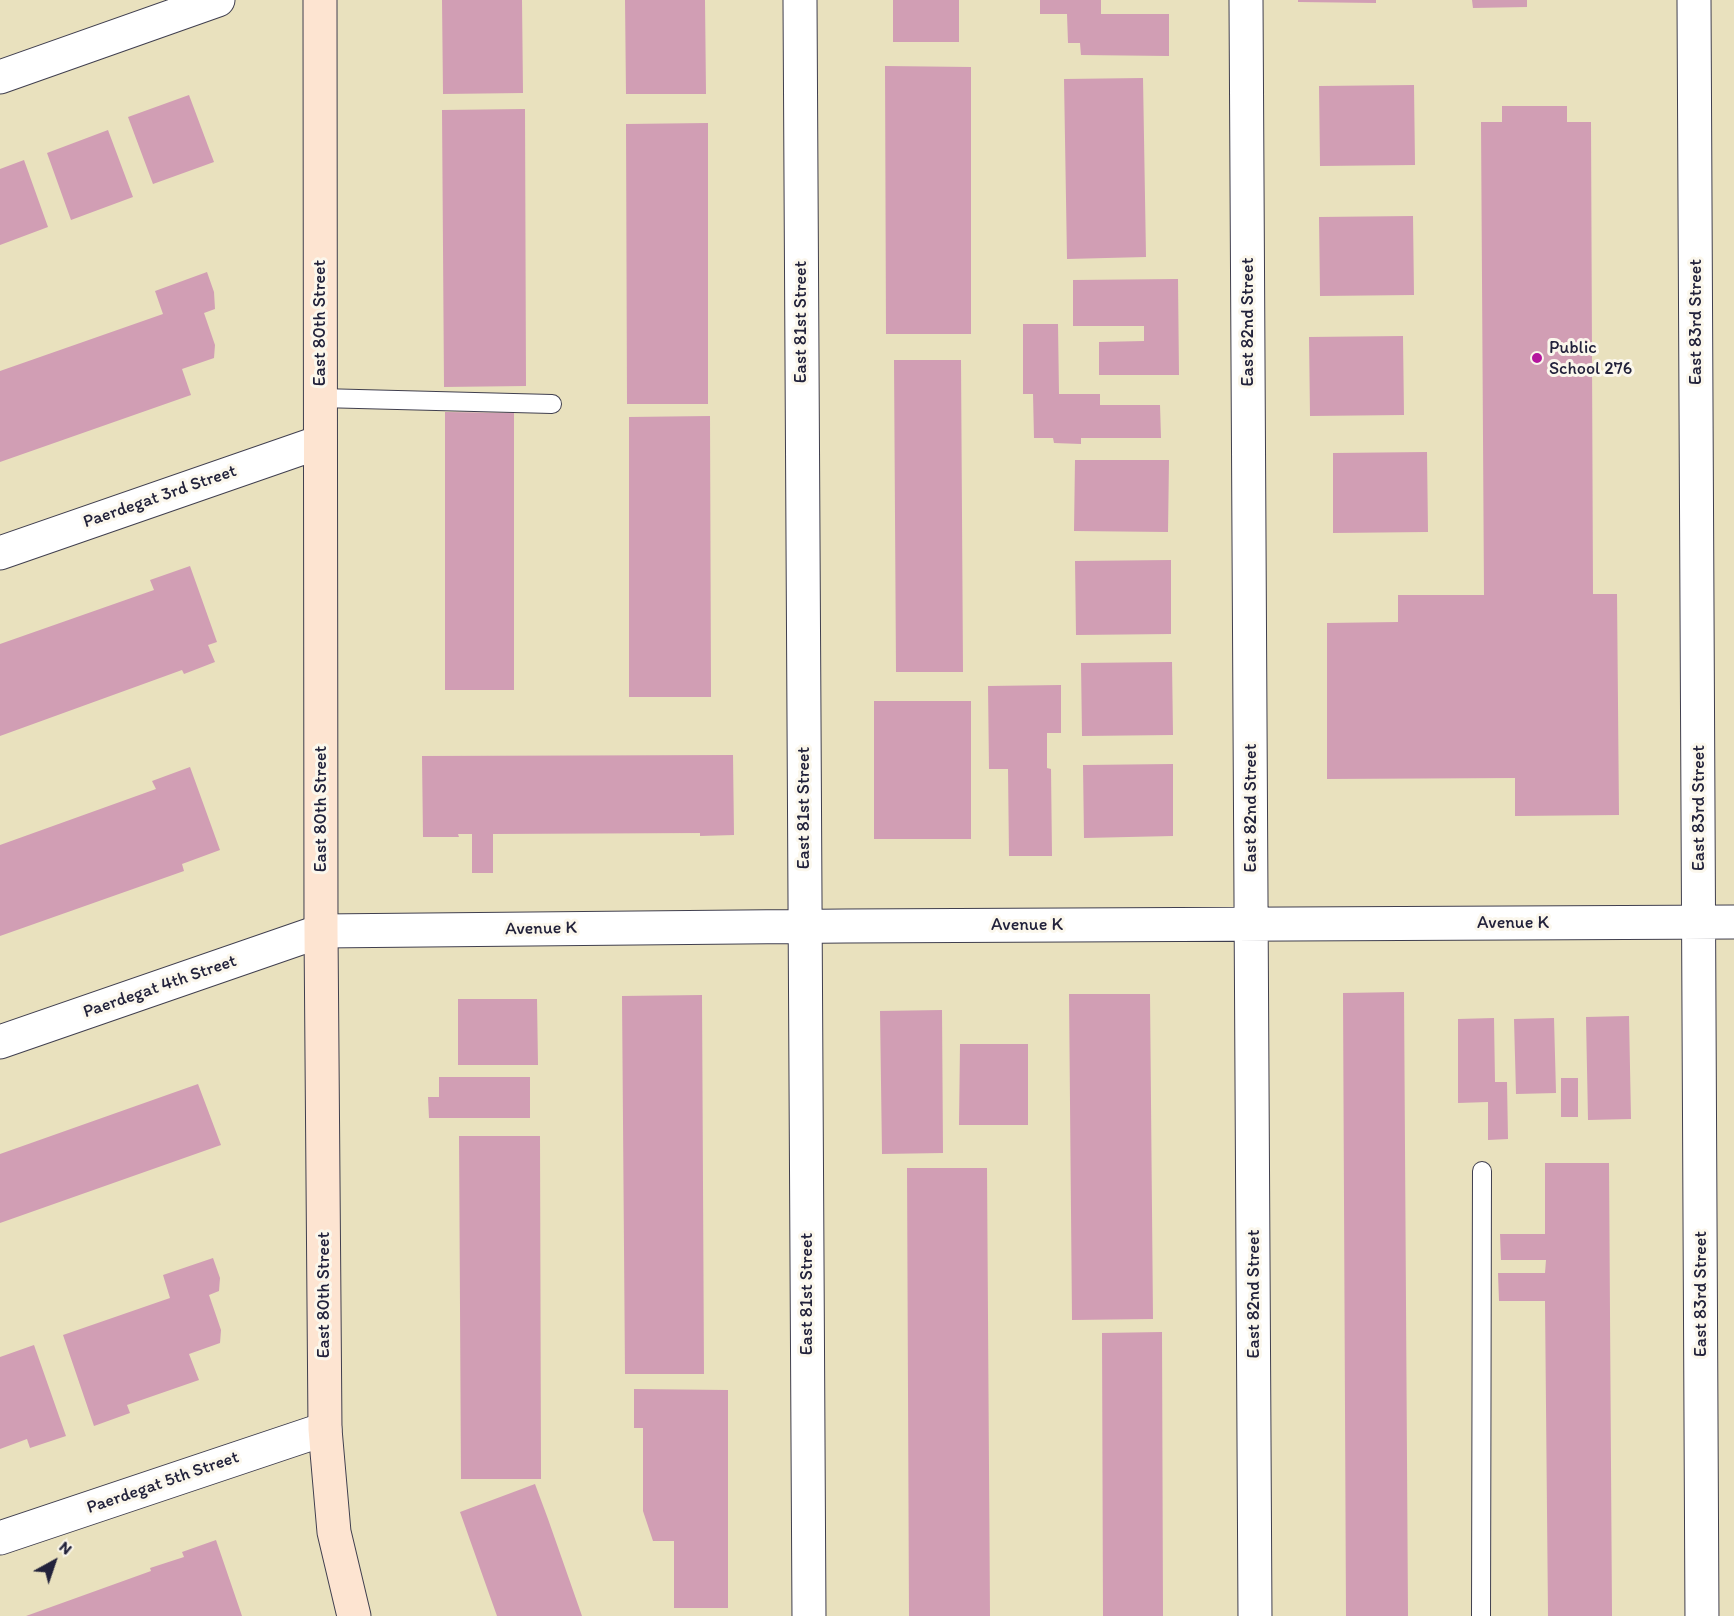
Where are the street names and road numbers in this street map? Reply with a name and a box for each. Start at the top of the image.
street label: East 82nd Street [1237,258,1259,386]
street label: East 83rd Street [1685,259,1707,385]
street label: East 80th Street [309,260,331,386]
street label: East 81st Street [790,261,812,383]
street label: Paerdegat 3rd Street [81,461,239,533]
street label: East 82nd Street [1240,744,1262,872]
street label: East 83rd Street [1688,745,1710,871]
street label: East 80th Street [310,746,332,872]
street label: East 81st Street [793,747,815,869]
street label: Avenue K [1477,912,1549,934]
street label: Avenue K [991,914,1063,936]
street label: Avenue K [505,918,577,940]
street label: Paerdegat 4th Street [80,951,240,1023]
street label: East 82nd Street [1243,1230,1265,1358]
street label: East 83rd Street [1690,1231,1712,1357]
street label: East 80th Street [313,1232,335,1358]
street label: East 81st Street [796,1233,818,1355]
street label: Paerdegat 5th Street [84,1447,242,1519]

